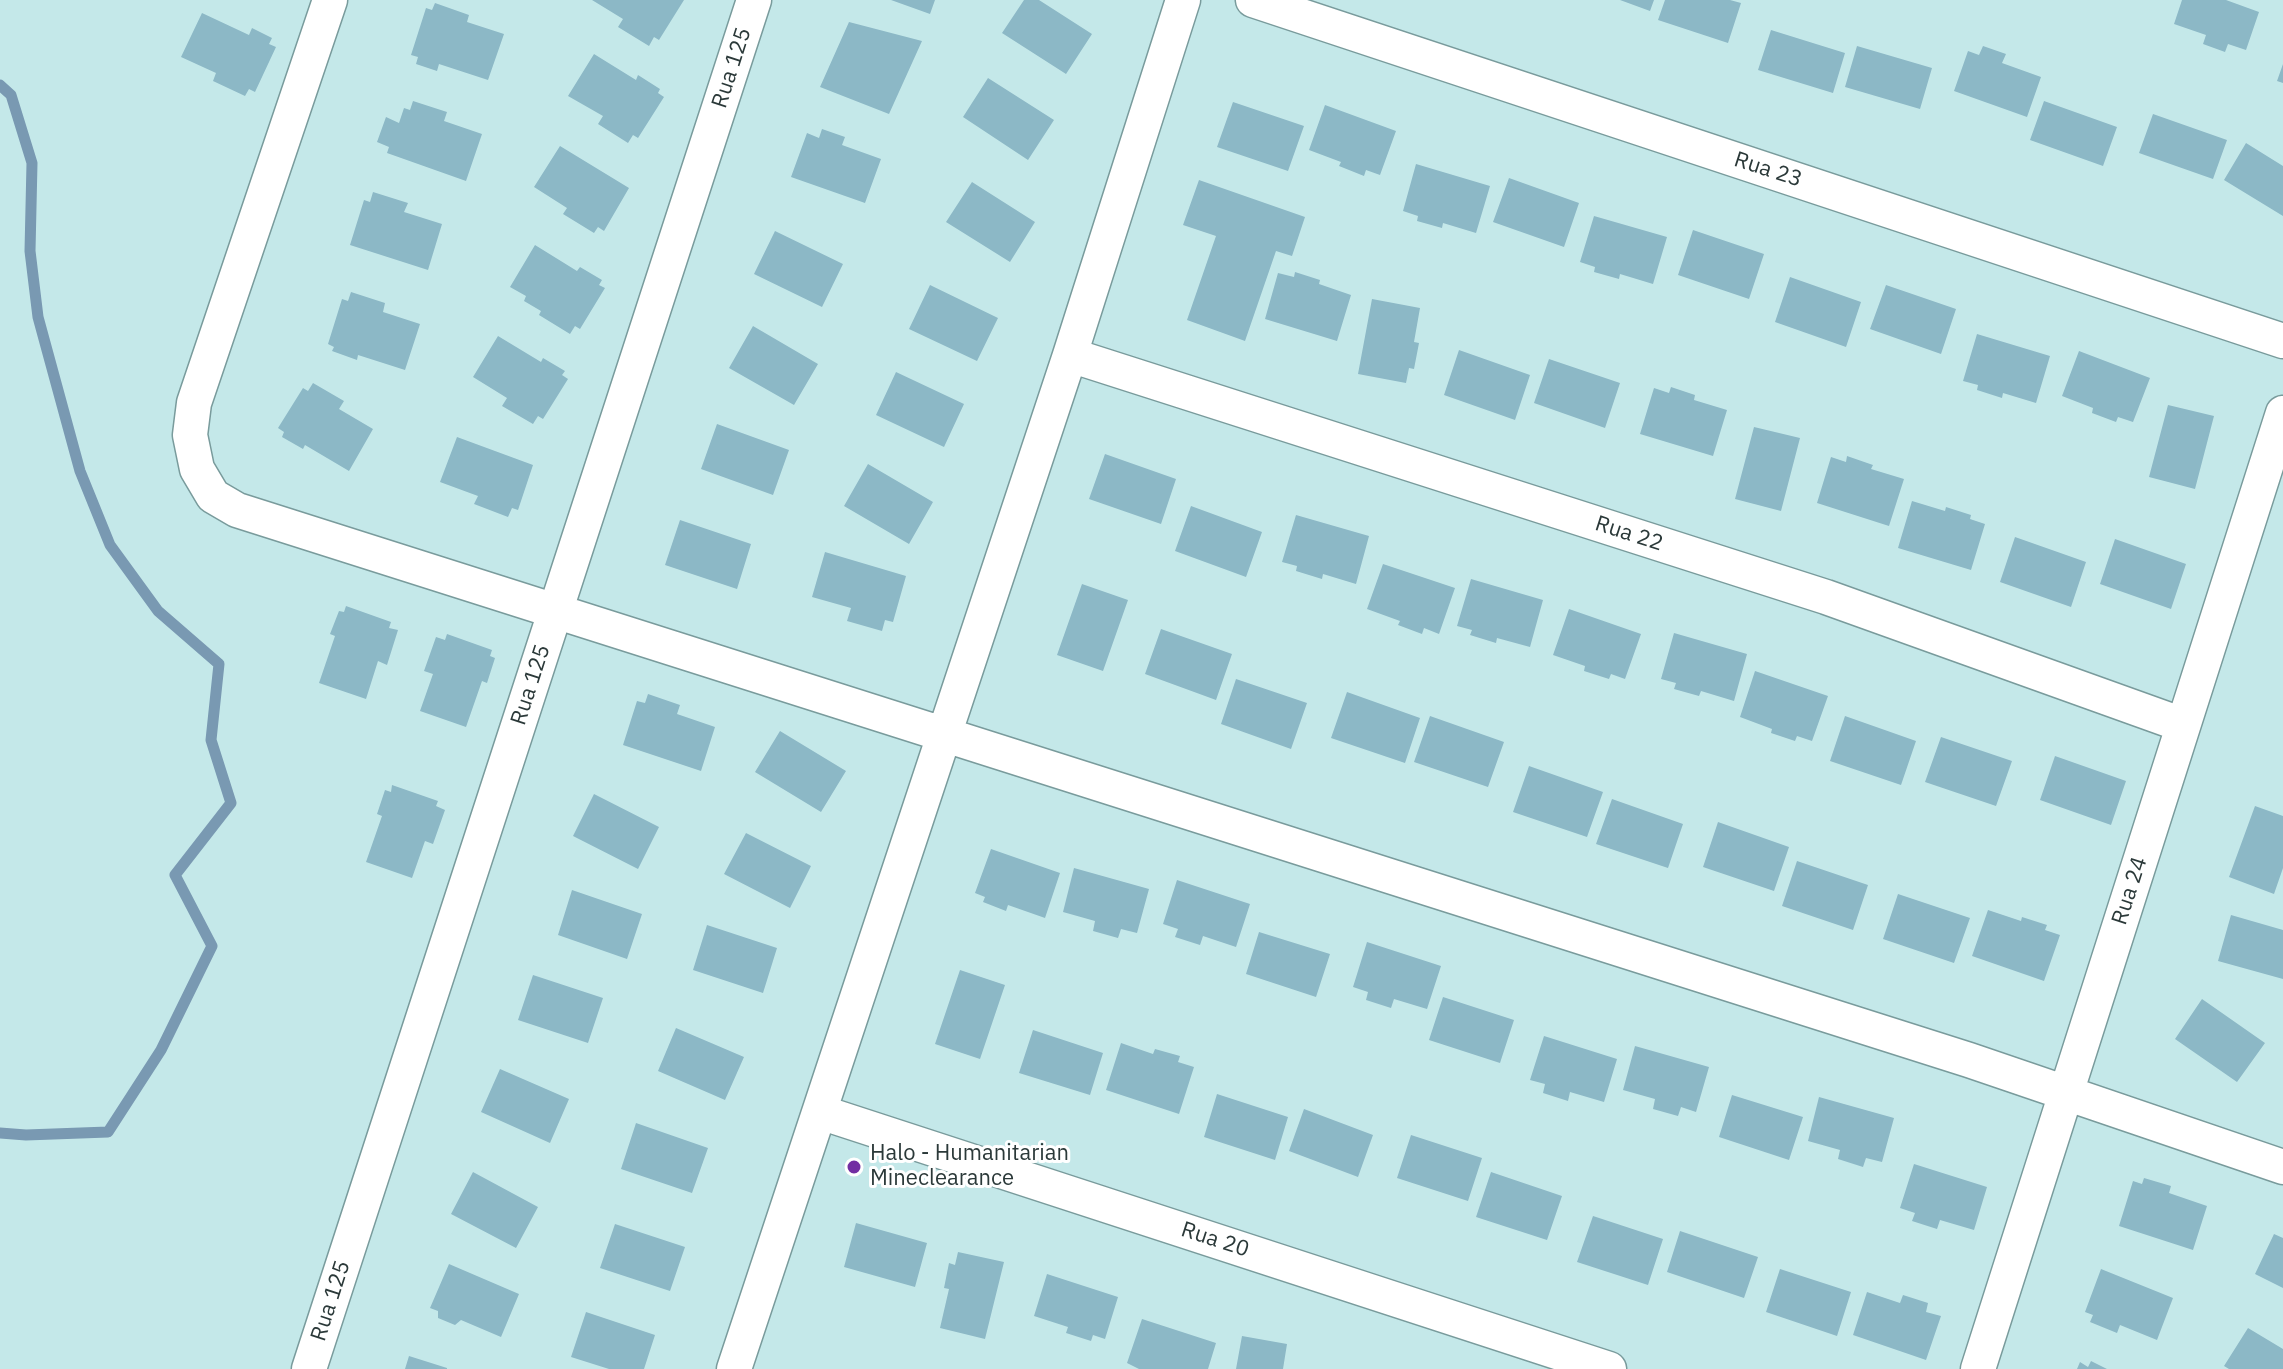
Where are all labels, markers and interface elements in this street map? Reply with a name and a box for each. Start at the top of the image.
street label: Rua 125 [707,24,757,112]
street label: Rua 23 [1731,147,1805,193]
street label: Rua 22 [1592,511,1666,557]
street label: Rua 125 [506,641,556,729]
street label: Rua 24 [2107,854,2153,928]
place label: Halo - Humanitarian Mineclearance [870,1141,1069,1192]
marker: Halo - Humanitarian Mineclearance [845,1158,863,1176]
street label: Rua 20 [1178,1217,1252,1263]
street label: Rua 125 [306,1257,356,1345]

